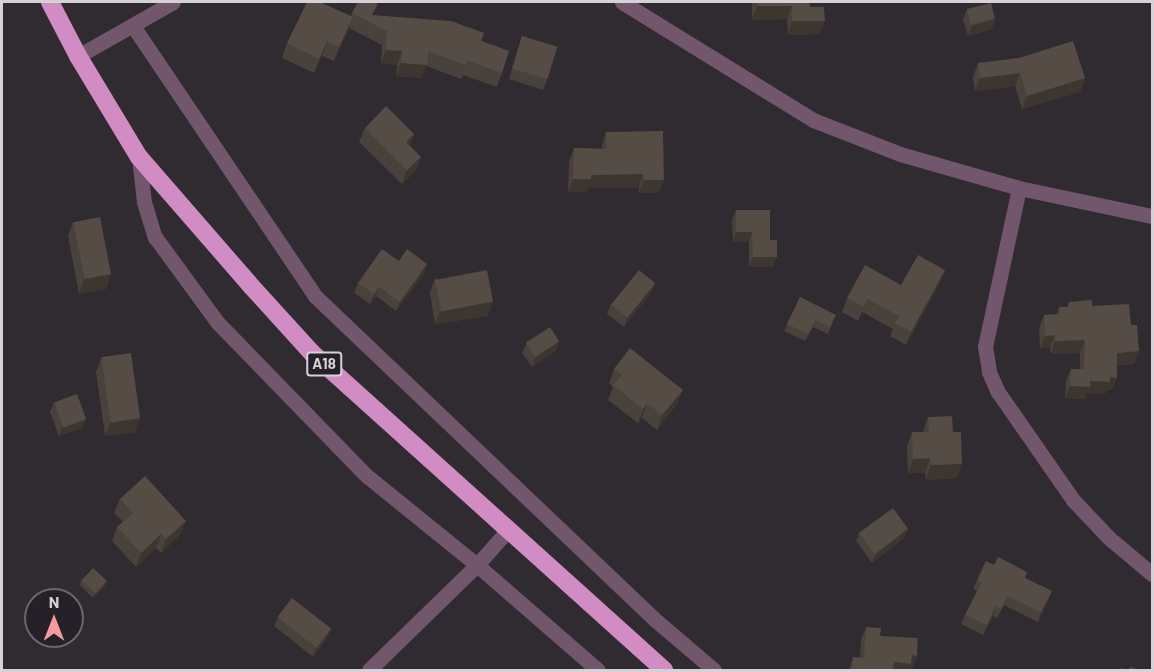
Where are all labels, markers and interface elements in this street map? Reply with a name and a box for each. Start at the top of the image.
road number: A18 [306,352,342,376]
north arrow [24,588,84,648]
text: N [49,592,59,611]

